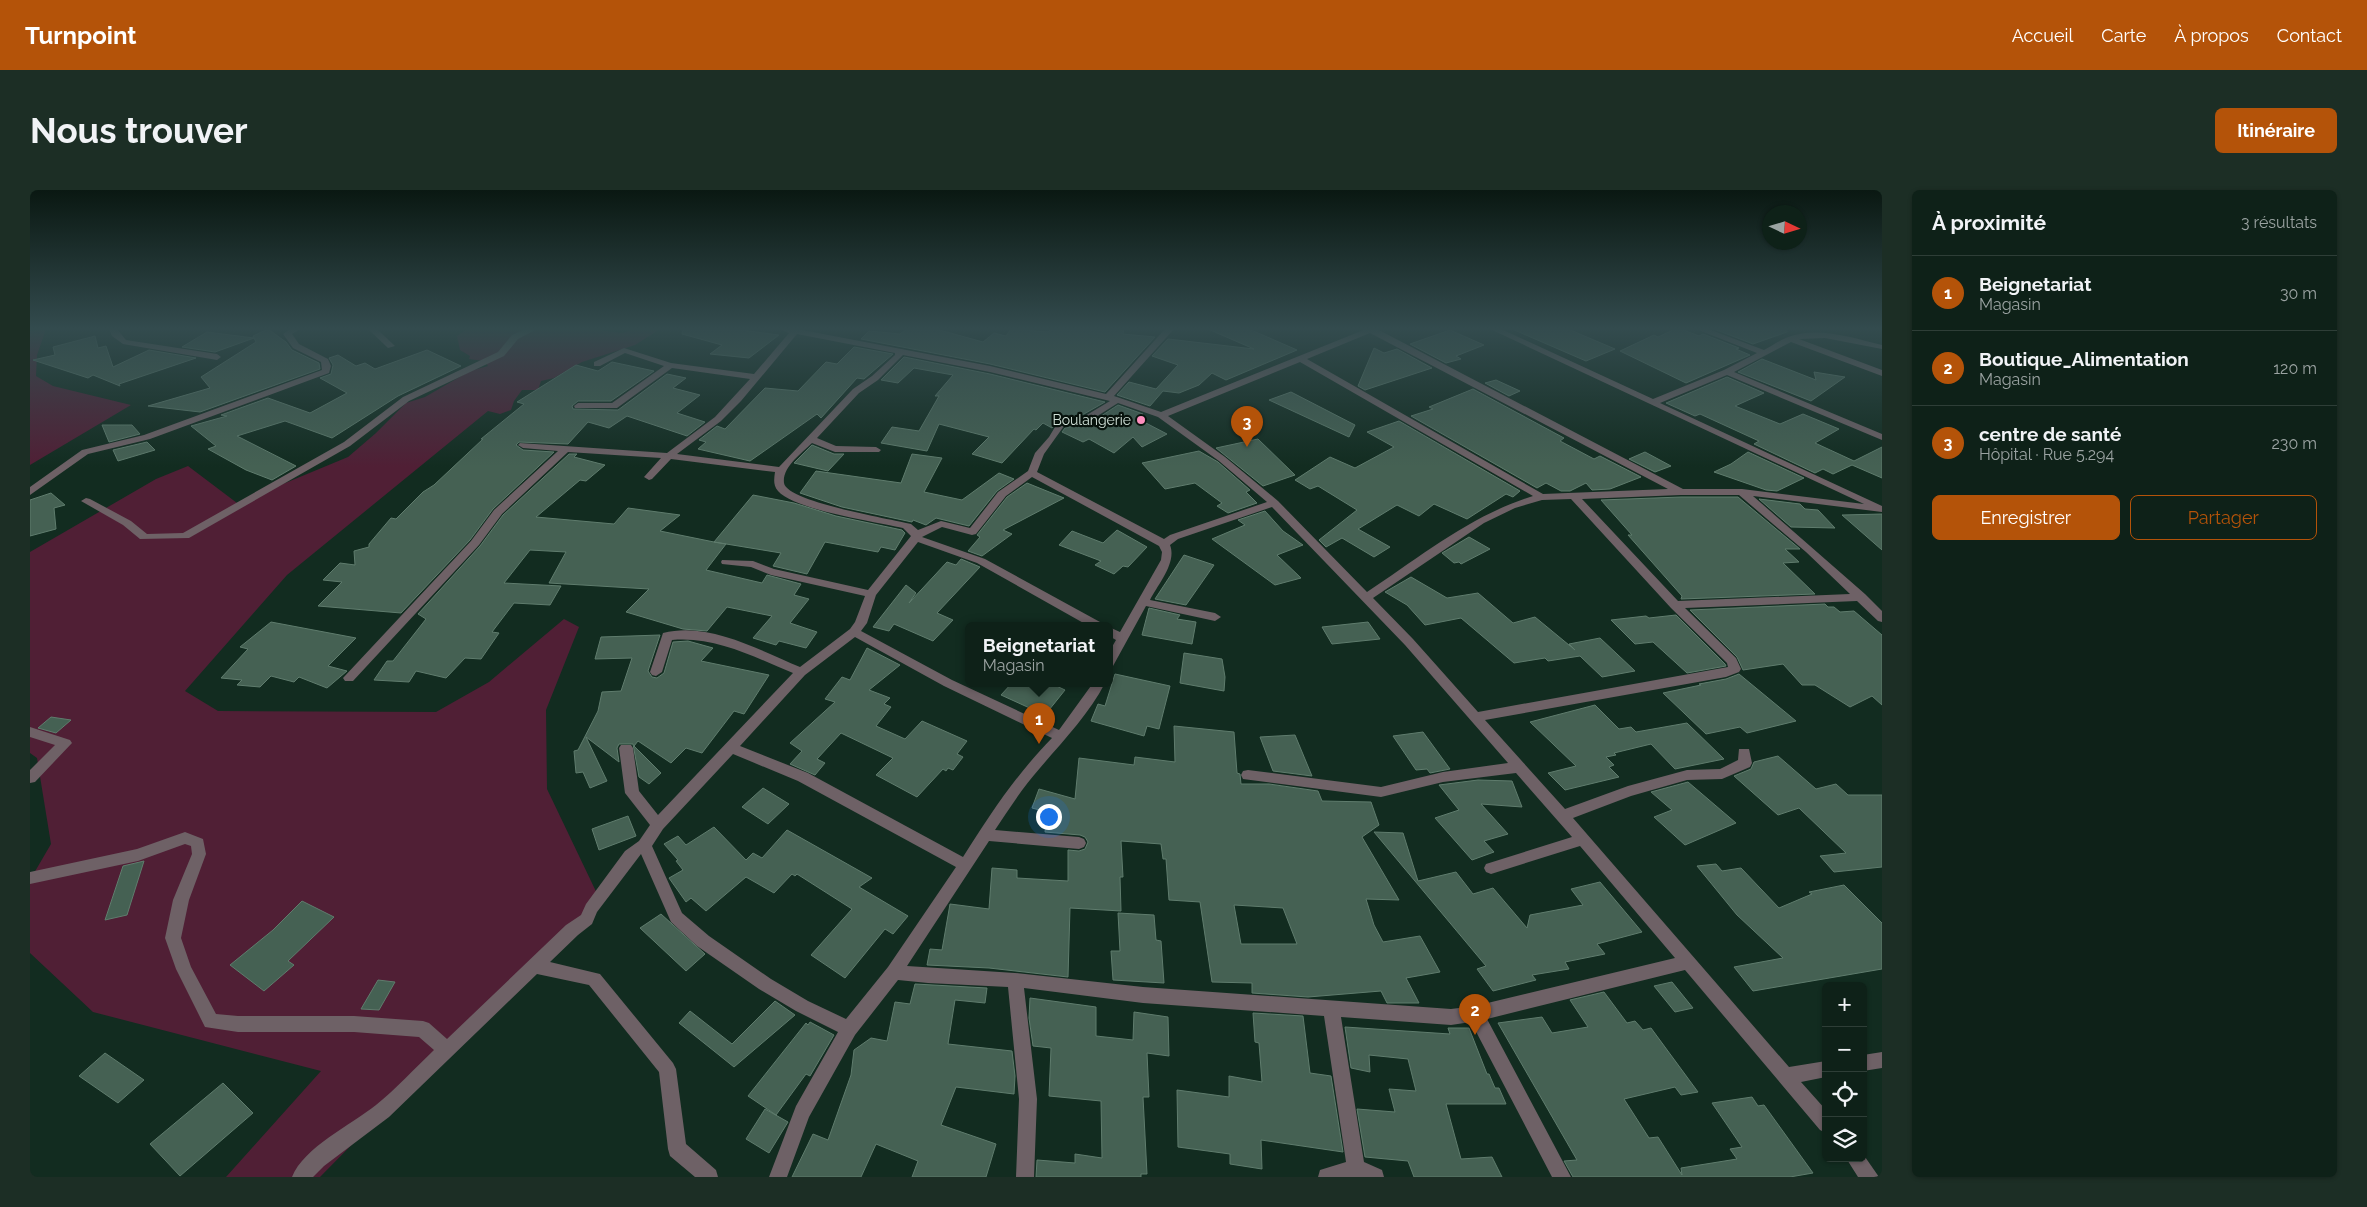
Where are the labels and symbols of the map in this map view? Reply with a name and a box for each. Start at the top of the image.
north arrow [1762,205,1807,250]
pin: 3 [1231,406,1263,447]
place label: Boulangerie [1052,412,1131,428]
marker: Boulangerie [1135,414,1147,426]
pin: 1 [1023,703,1055,744]
your location [1036,804,1062,830]
pin: 2 [1459,994,1491,1035]

